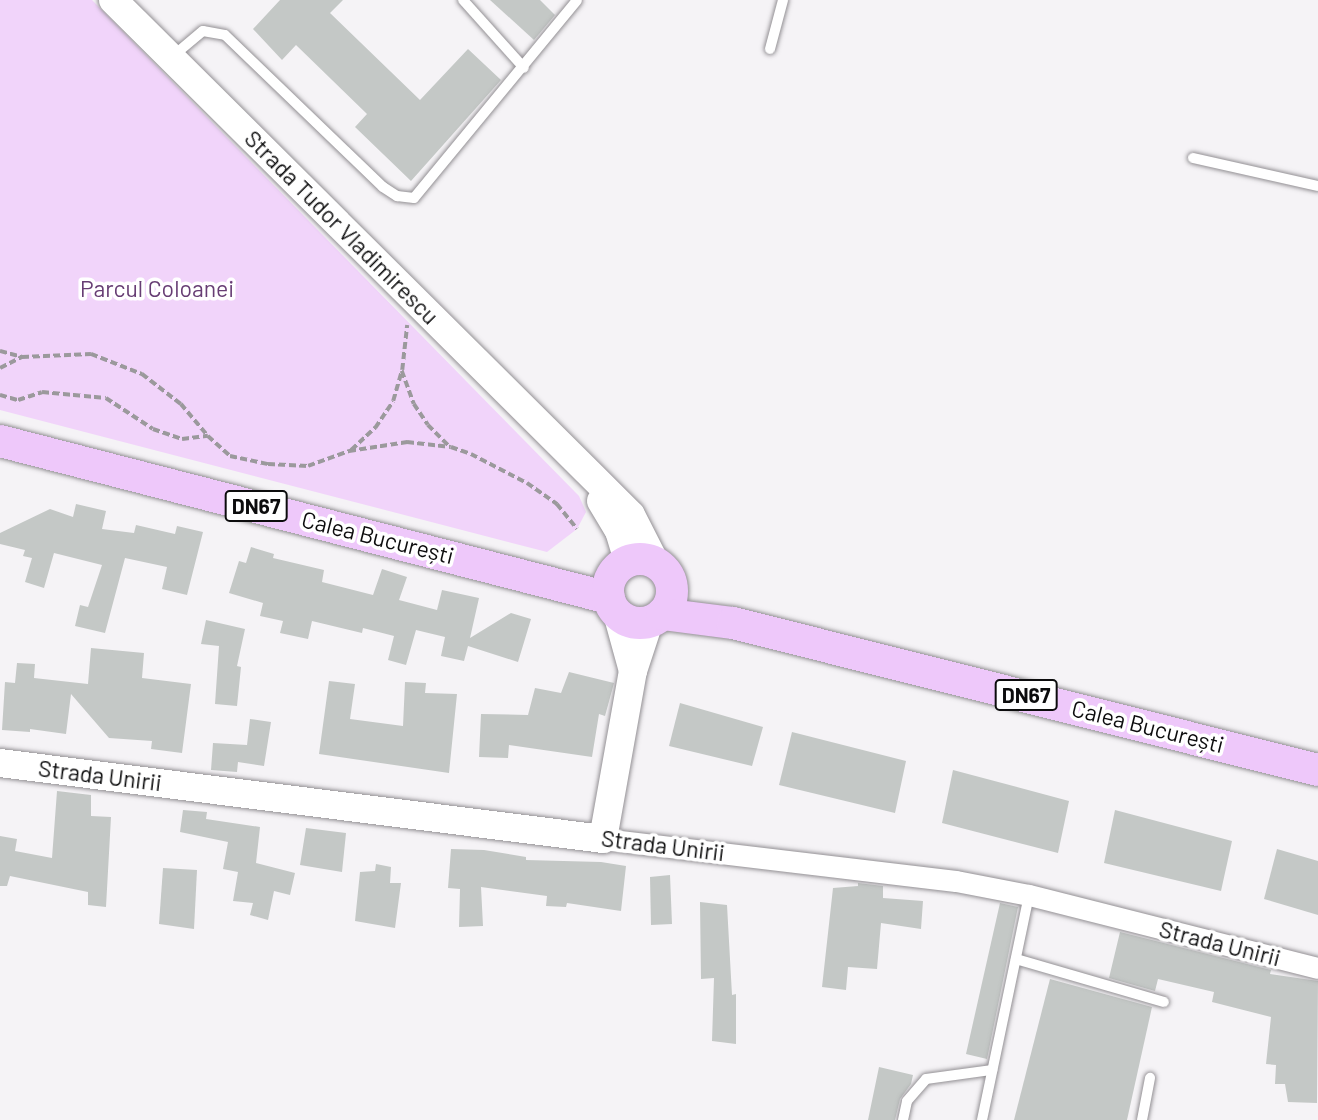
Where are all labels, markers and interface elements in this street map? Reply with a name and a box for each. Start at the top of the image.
street label: Strada Tudor Vladimirescu [239,124,445,330]
park label: Parcul Coloanei [80,274,234,302]
road number: DN67 [224,489,288,524]
street label: Calea București [299,505,457,569]
road number: DN67 [995,678,1058,712]
street label: Calea București [1069,694,1227,758]
street label: Strada Unirii [37,754,163,796]
street label: Strada Unirii [600,824,726,866]
street label: Strada Unirii [1156,915,1284,971]

